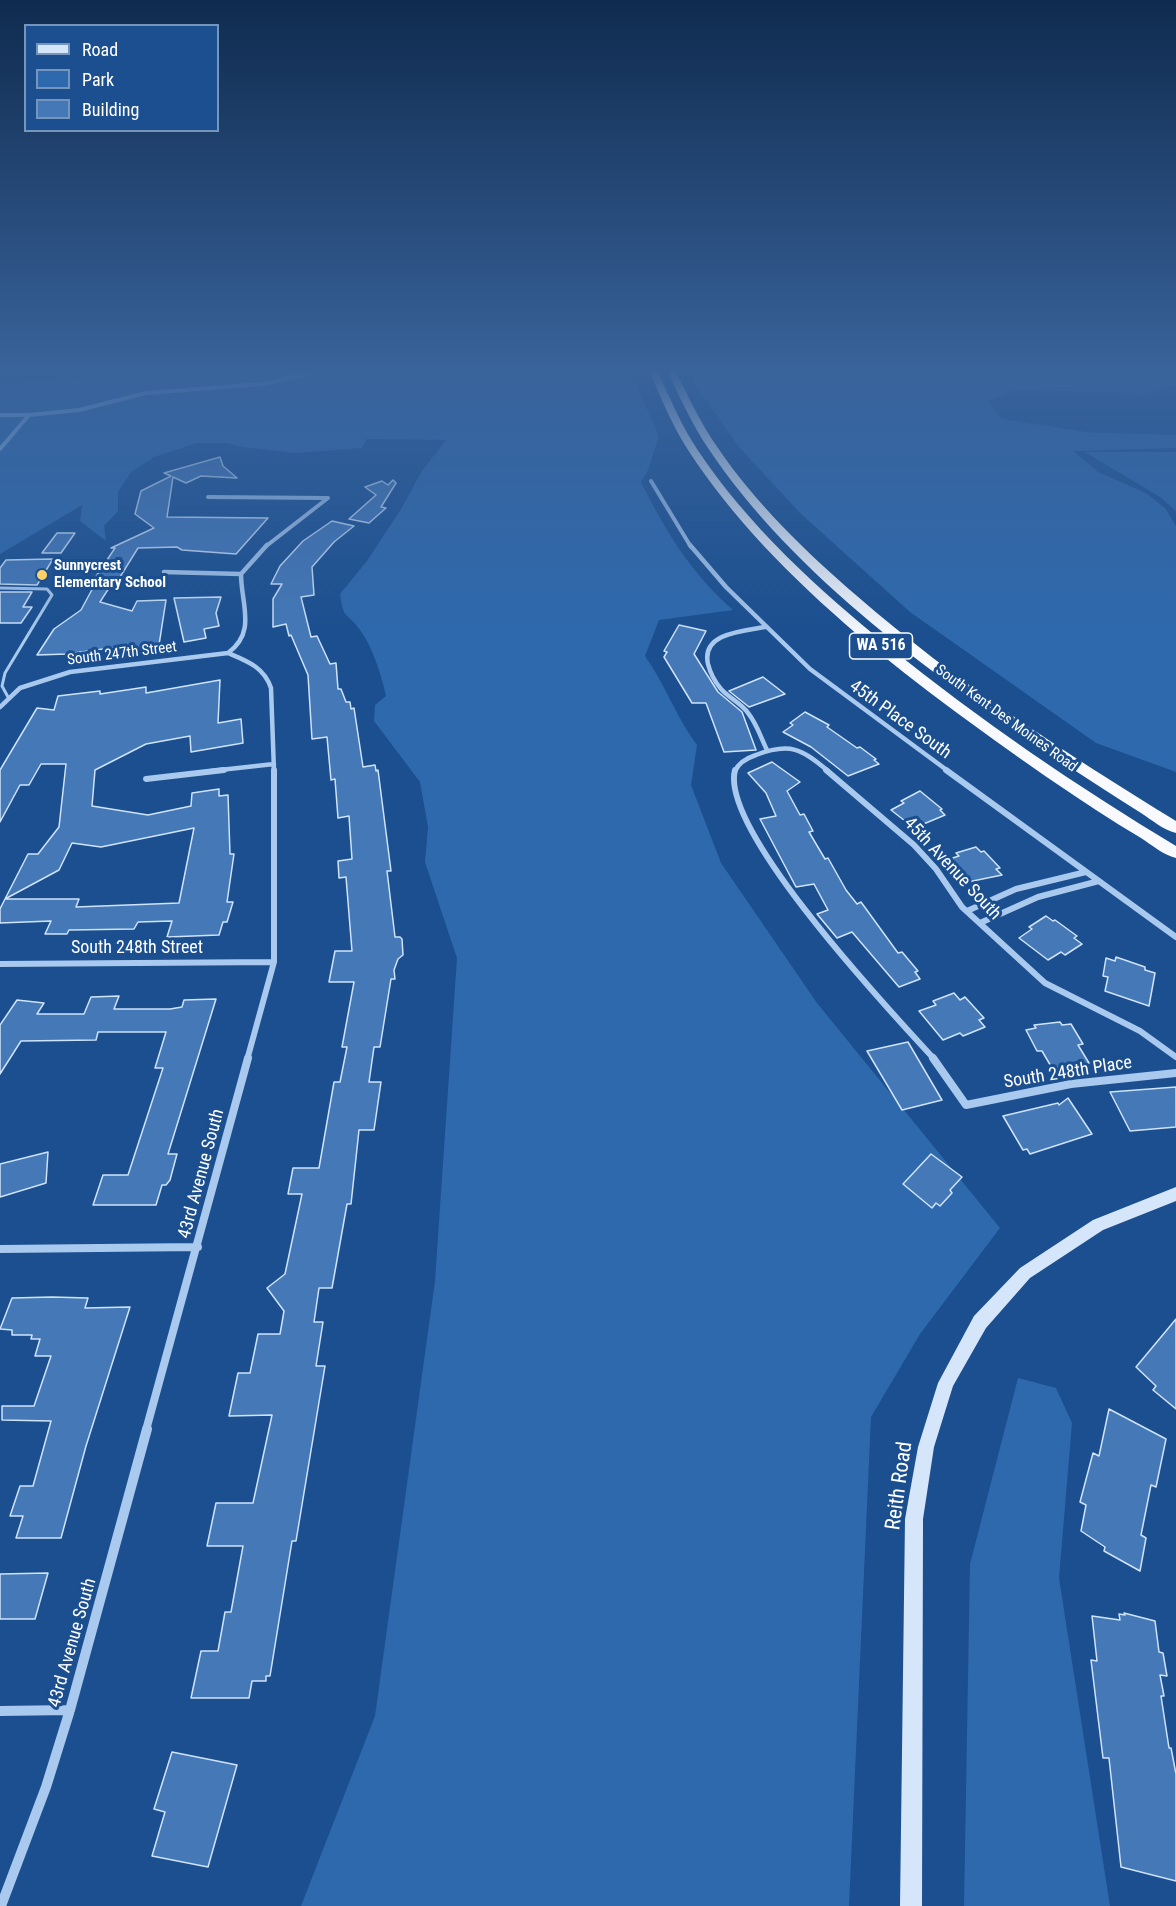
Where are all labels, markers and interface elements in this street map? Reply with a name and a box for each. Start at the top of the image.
legend [24,24,219,132]
text: Road [82,39,118,60]
text: Park [82,69,114,90]
text: Building [82,99,139,120]
place label: Sunnycrest Elementary School [54,557,166,592]
marker: Sunnycrest Elementary School [35,568,49,582]
road number: WA 516 [850,633,912,659]
street label: South 247th Street [66,638,178,670]
street label: South Kent Des Moines Road [932,662,1080,776]
street label: 45th Place South [845,676,955,764]
street label: 45th Avenue South [899,813,1005,925]
street label: South 248th Street [71,937,203,959]
street label: South 248th Place [1002,1052,1134,1094]
street label: 43rd Avenue South [174,1107,230,1241]
street label: Reith Road [881,1440,919,1532]
street label: 43rd Avenue South [44,1576,102,1710]

